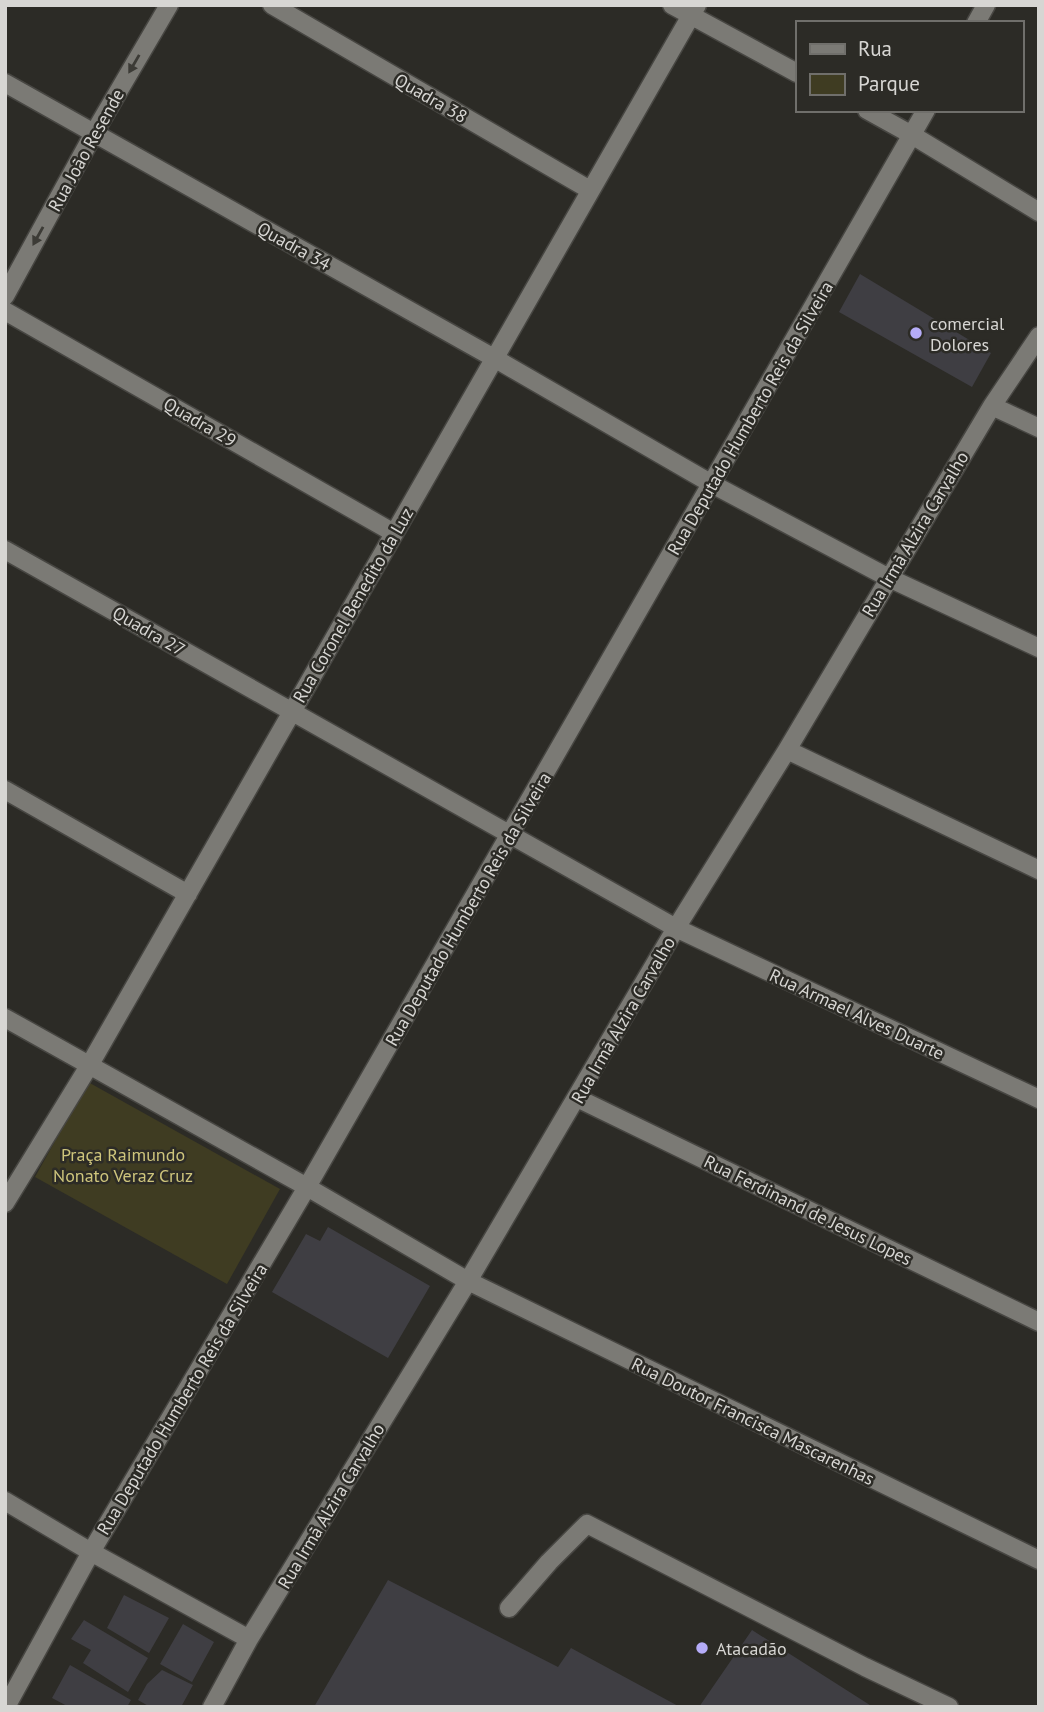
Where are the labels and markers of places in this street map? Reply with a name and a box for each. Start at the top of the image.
place label: comercial Dolores [930,312,1005,356]
marker: comercial Dolores [908,325,924,341]
place label: Atacadão [716,1637,787,1660]
marker: Atacadão [694,1640,710,1656]

